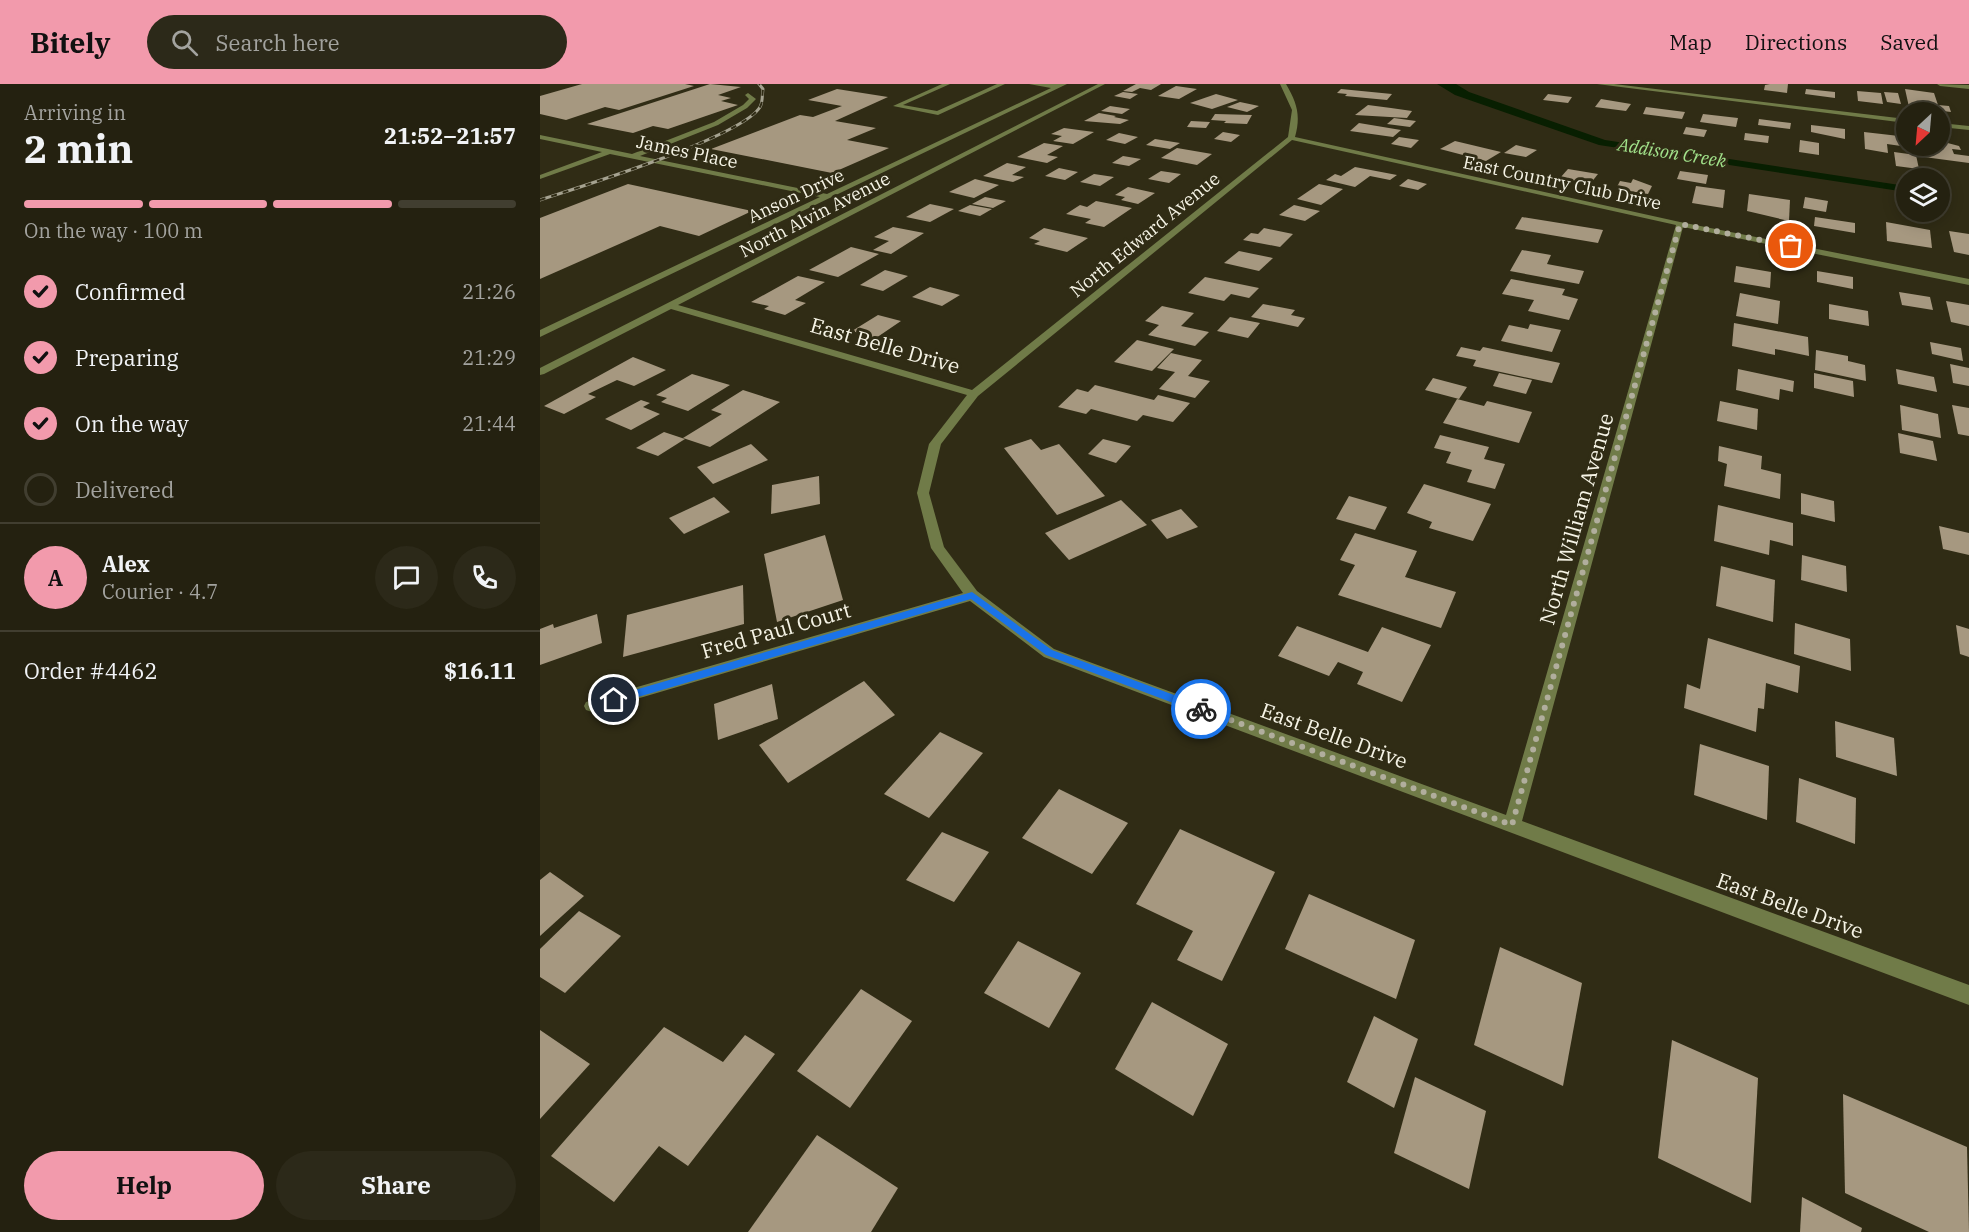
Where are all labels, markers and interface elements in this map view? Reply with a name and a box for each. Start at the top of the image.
search box [147,15,567,69]
text: Bitely [30,24,111,61]
icon: search [168,26,201,59]
text: Search here [216,28,339,57]
text: Map [1669,28,1712,56]
text: Directions [1745,28,1847,56]
text: Saved [1880,28,1939,56]
text: Arriving in [24,99,126,126]
north arrow [1896,102,1950,156]
map controls [1896,102,1950,222]
text: 21:52–21:57 [384,121,516,150]
text: 2 min [24,123,133,174]
street label: James Place [634,130,740,173]
water label: Addison Creek [1615,132,1728,173]
street label: East Country Club Drive [1461,150,1663,215]
street label: Anson Drive [744,163,848,228]
street label: North Alvin Avenue [736,167,894,262]
street label: North Edward Avenue [1065,167,1224,302]
button: layers [1896,168,1950,222]
text: On the way · 100 m [24,217,203,244]
pin [1765,220,1816,271]
icon: bag [1774,229,1807,262]
icon: check [24,275,57,308]
text: Confirmed [75,277,186,306]
text: 21:26 [462,278,516,305]
street label: East Belle Drive [807,310,963,380]
icon: check [24,341,57,374]
text: Preparing [75,343,179,372]
text: 21:29 [462,344,516,371]
icon: check [24,407,57,440]
text: On the way [75,409,189,438]
text: 21:44 [462,410,516,437]
street label: North William Avenue [1532,410,1620,628]
text: Delivered [75,475,174,504]
button: chat [375,546,438,609]
button: phone [453,546,516,609]
text: Alex [102,549,150,578]
text: A [48,563,63,592]
text: Courier · 4.7 [102,578,218,605]
street label: Fred Paul Court [698,595,854,665]
text: Order #4462 [24,656,158,685]
text: $16.11 [444,656,516,685]
pin [588,674,639,725]
courier [1171,679,1231,739]
icon: home [597,683,630,716]
icon: bike [1185,693,1218,726]
street label: East Belle Drive [1257,696,1412,775]
street label: East Belle Drive [1713,866,1868,945]
button: Help [24,1151,264,1220]
button: Share [276,1151,516,1220]

